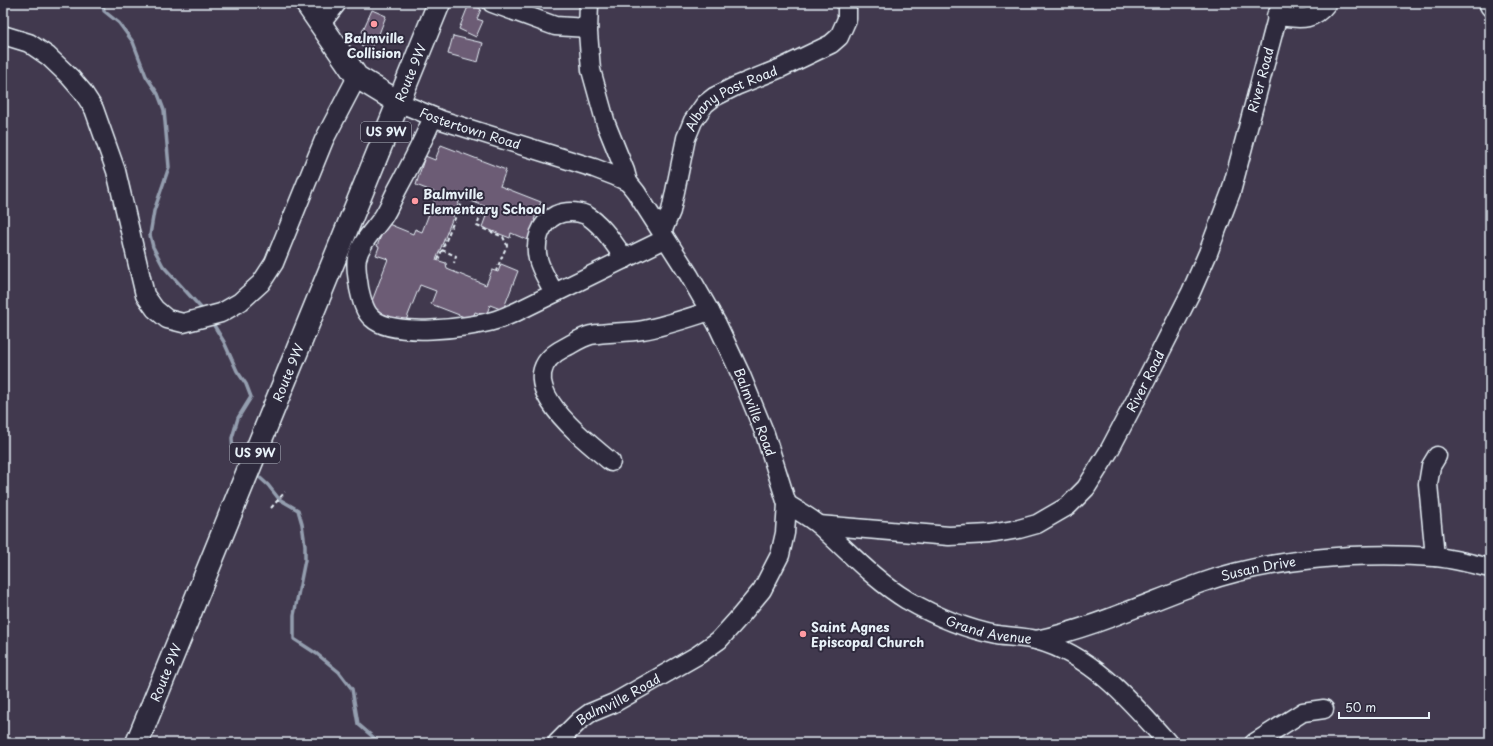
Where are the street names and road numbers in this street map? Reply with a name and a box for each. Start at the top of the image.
street label: Route 9W [390,40,430,105]
street label: River Road [1242,45,1278,115]
street label: Albany Post Road [680,60,780,134]
street label: Fostertown Road [417,102,523,153]
road number: US 9W [361,122,411,142]
street label: Route 9W [267,340,308,404]
street label: River Road [1121,347,1169,415]
street label: Balmville Road [730,365,781,459]
road number: US 9W [230,443,280,463]
street label: Susan Drive [1218,551,1297,585]
street label: Grand Avenue [943,610,1033,648]
street label: Route 9W [145,640,186,704]
street label: Balmville Road [572,669,664,729]

